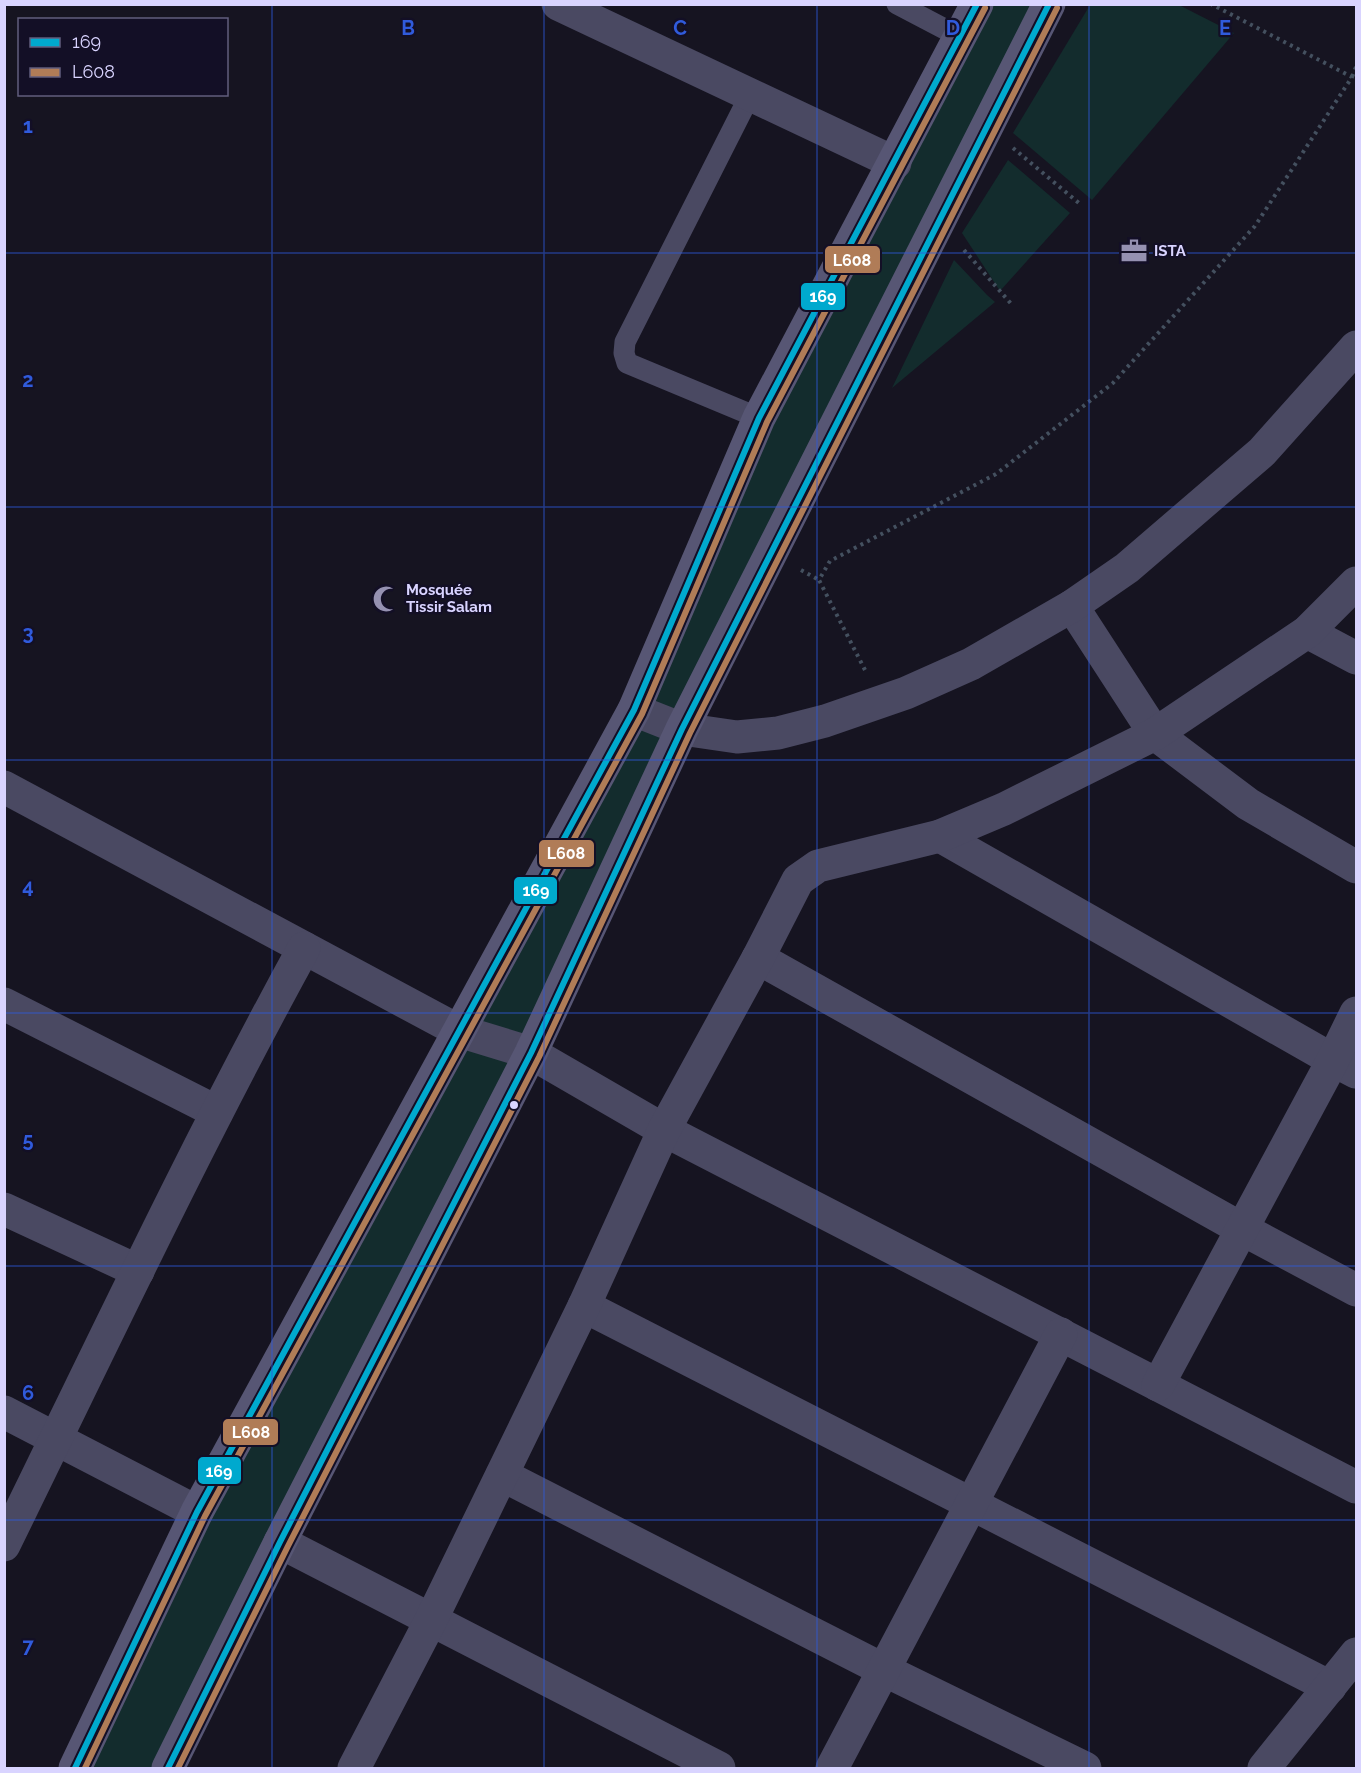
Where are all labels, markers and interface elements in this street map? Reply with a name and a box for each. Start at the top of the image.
text: B [401,16,415,40]
text: C [673,16,687,40]
text: D [946,16,960,40]
text: E [1219,16,1231,40]
legend [18,18,228,96]
text: 169 [72,31,101,52]
text: L608 [72,61,115,82]
text: 1 [23,114,33,138]
office icon: ISTA [1119,236,1149,266]
place label: ISTA [1154,242,1187,260]
line badge: L608 [824,245,881,274]
text: L608 [833,251,871,270]
line badge: 169 [800,282,846,311]
text: 169 [809,287,837,306]
text: 2 [22,368,34,392]
place label: Mosquée Tissir Salam [406,581,492,616]
mosque icon: Mosquée Tissir Salam [371,584,401,614]
text: 3 [22,621,34,645]
line badge: L608 [538,839,595,868]
text: L608 [547,844,585,863]
text: 4 [22,874,34,898]
line badge: 169 [513,876,558,905]
text: 169 [522,881,550,900]
unlabelled marker [508,1099,520,1111]
text: 5 [22,1128,34,1152]
text: 6 [22,1381,34,1405]
line badge: L608 [222,1418,279,1446]
text: L608 [232,1423,270,1442]
line badge: 169 [197,1456,242,1485]
text: 169 [205,1462,233,1481]
text: 7 [22,1634,34,1658]

